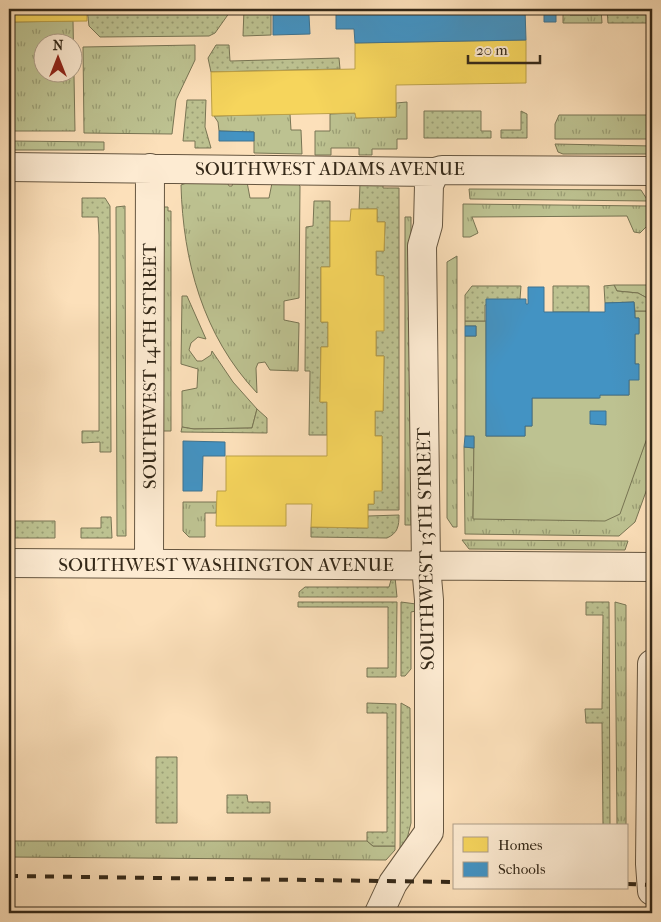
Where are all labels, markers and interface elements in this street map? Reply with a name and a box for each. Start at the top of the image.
north arrow [32,32,82,82]
scale bar [468,32,541,64]
text: N [53,37,64,54]
text: 20 m [476,41,508,59]
street label: SOUTHWEST ADAMS AVENUE [195,158,465,180]
street label: SOUTHWEST 14TH STREET [139,243,161,489]
street label: SOUTHWEST 13TH STREET [413,427,439,671]
street label: SOUTHWEST WASHINGTON AVENUE [58,554,394,576]
legend [453,824,628,890]
text: Homes [498,836,543,854]
text: Schools [498,860,546,878]

